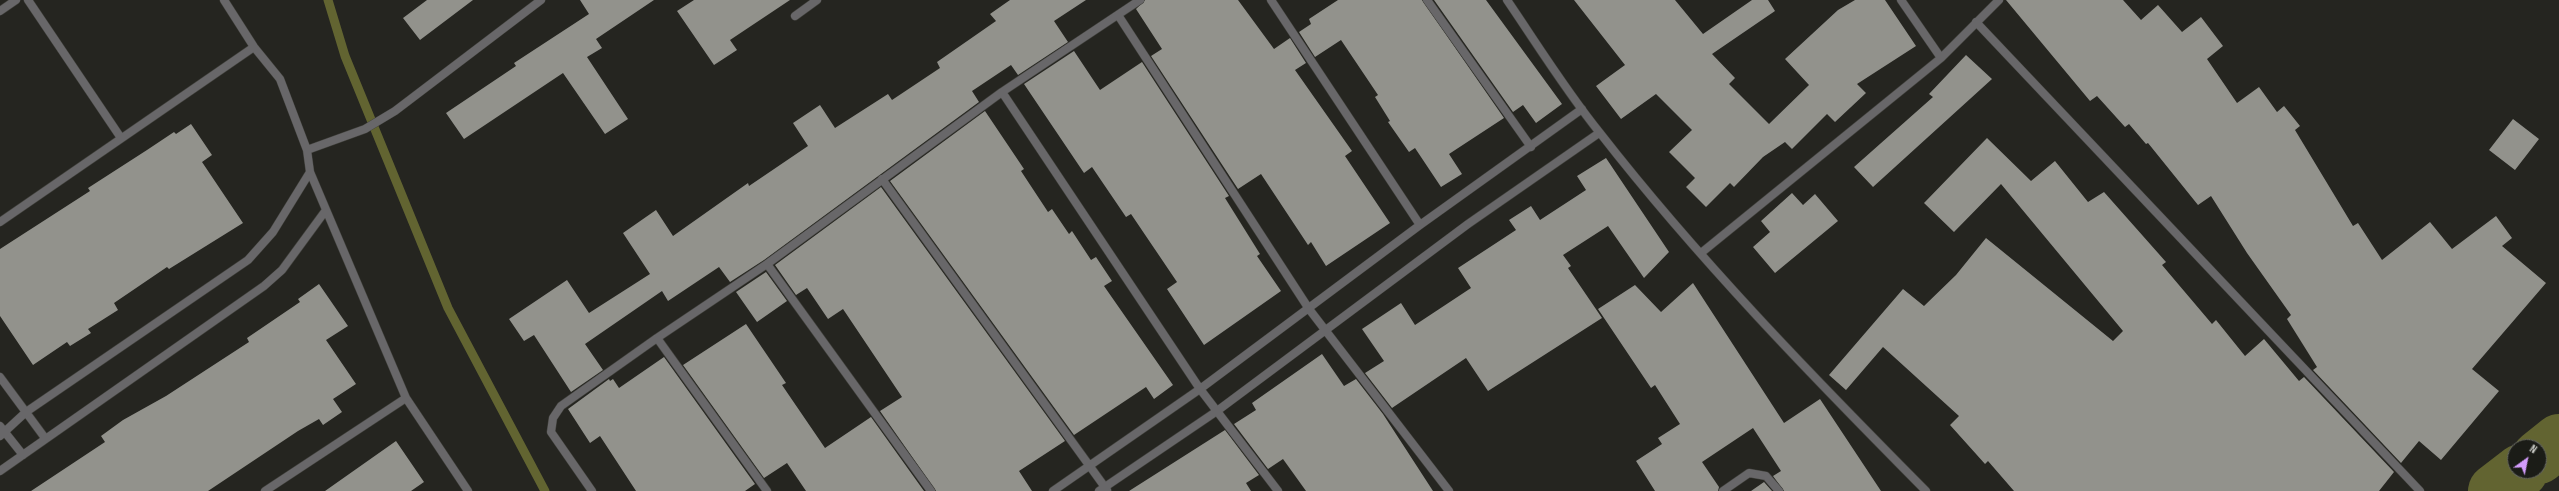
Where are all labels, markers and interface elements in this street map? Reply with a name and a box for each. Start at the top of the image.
north arrow [2507,439,2547,479]
text: N [2527,442,2539,456]

